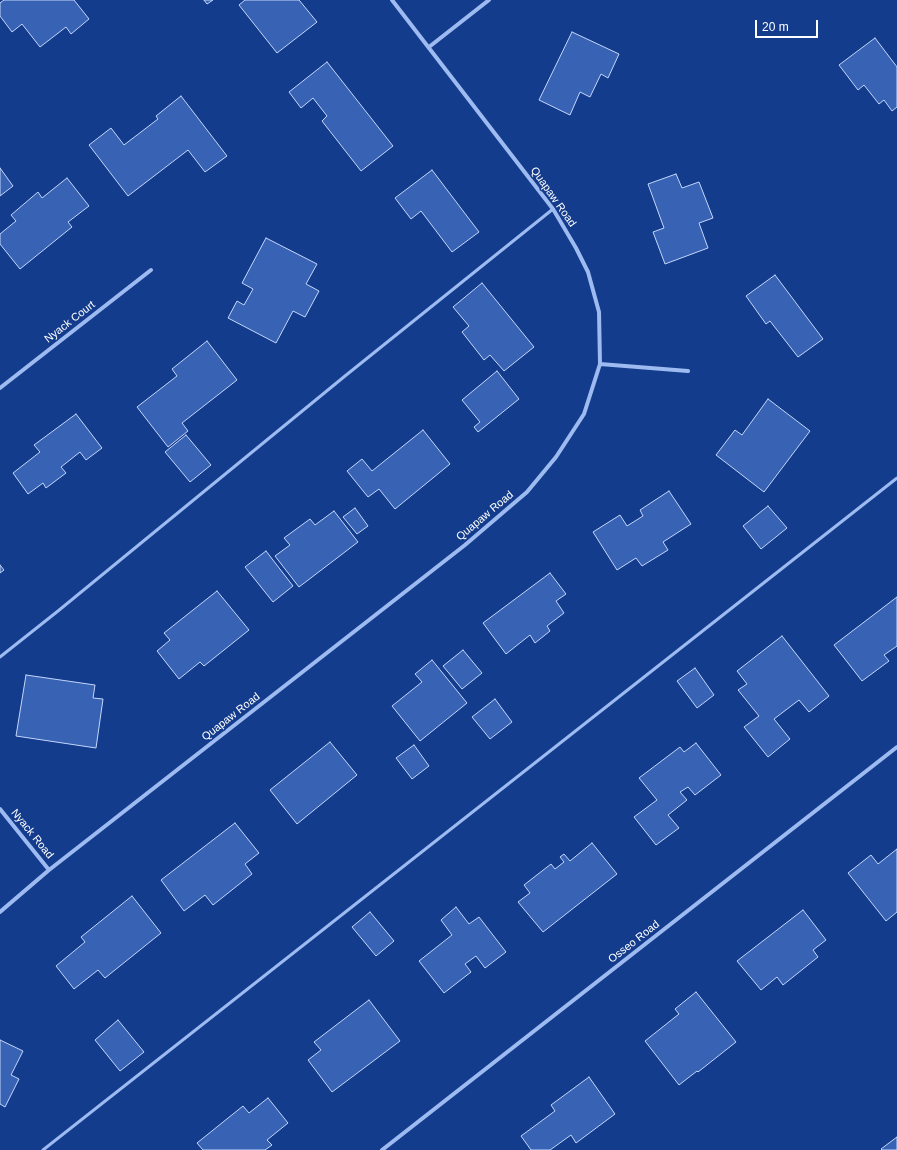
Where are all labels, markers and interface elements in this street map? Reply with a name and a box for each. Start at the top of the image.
scale bar [757,12,820,38]
text: 20 m [762,20,789,34]
street label: Quapaw Road [527,164,579,230]
street label: Nyack Court [42,298,98,346]
street label: Quapaw Road [454,488,516,544]
street label: Quapaw Road [199,690,263,744]
street label: Nyack Road [8,807,56,861]
street label: Osseo Road [606,918,662,966]

